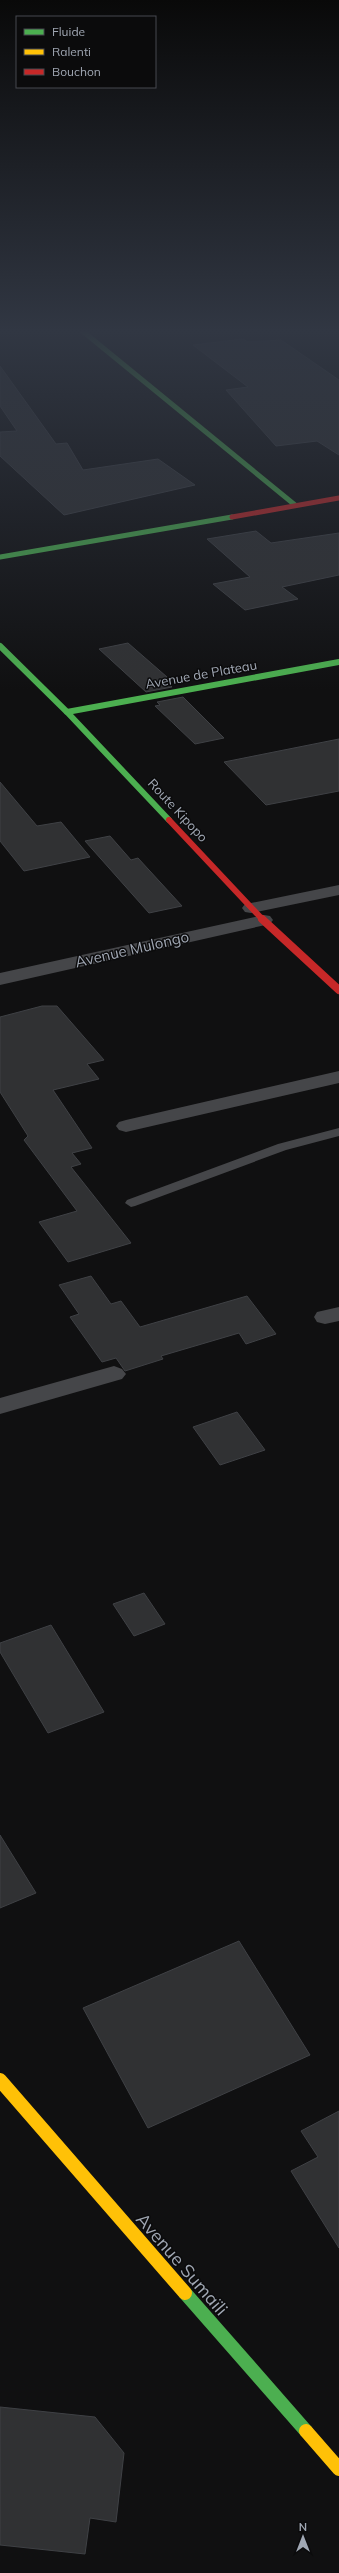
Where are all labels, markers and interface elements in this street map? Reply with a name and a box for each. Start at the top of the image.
legend [16,16,156,88]
text: Fluide [52,24,85,39]
text: Ralenti [52,44,91,59]
text: Bouchon [52,64,101,79]
street label: Avenue de Plateau [144,656,258,692]
street label: Route Kipopo [145,775,211,845]
street label: Avenue Mulongo [73,927,191,971]
street label: Avenue Sumaïli [131,2208,233,2320]
north arrow [283,2517,323,2557]
text: N [299,2520,307,2534]

